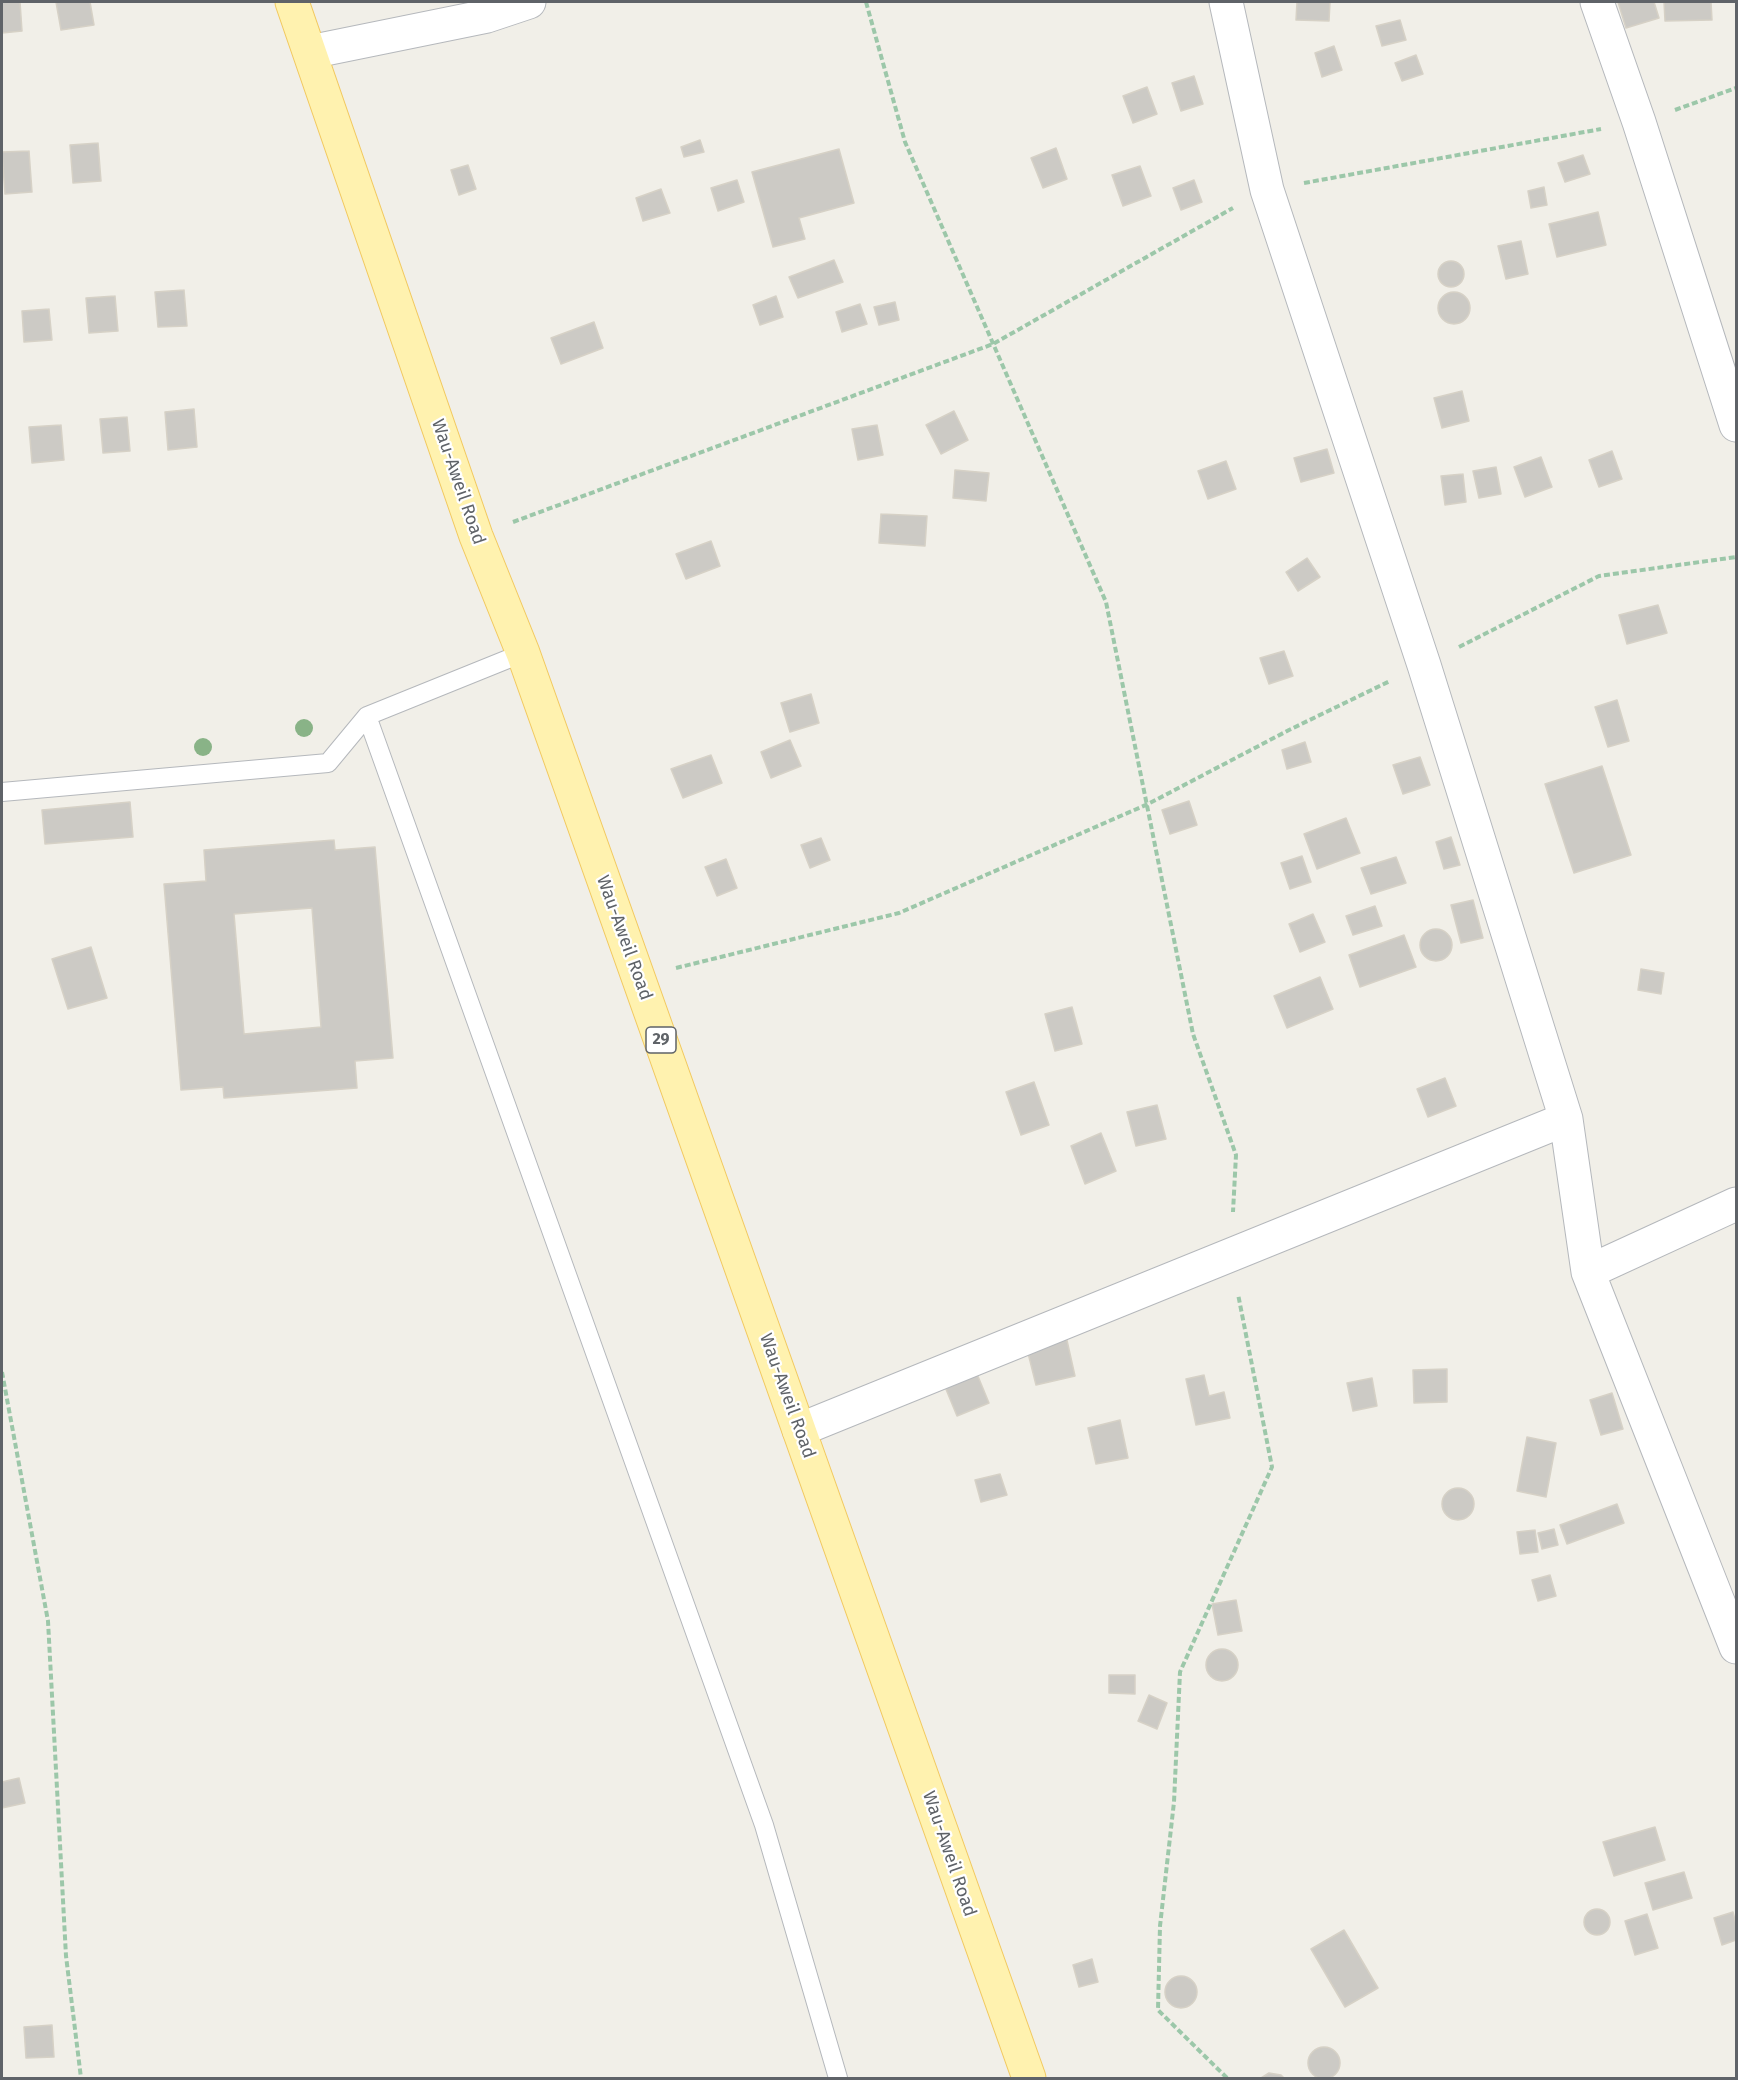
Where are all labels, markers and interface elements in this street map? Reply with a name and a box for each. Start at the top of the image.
street label: Wau-Aweil Road [426,416,490,548]
street label: Wau-Aweil Road [591,873,657,1003]
road number: 29 [646,1027,676,1053]
street label: Wau-Aweil Road [754,1331,820,1461]
street label: Wau-Aweil Road [917,1788,981,1920]

